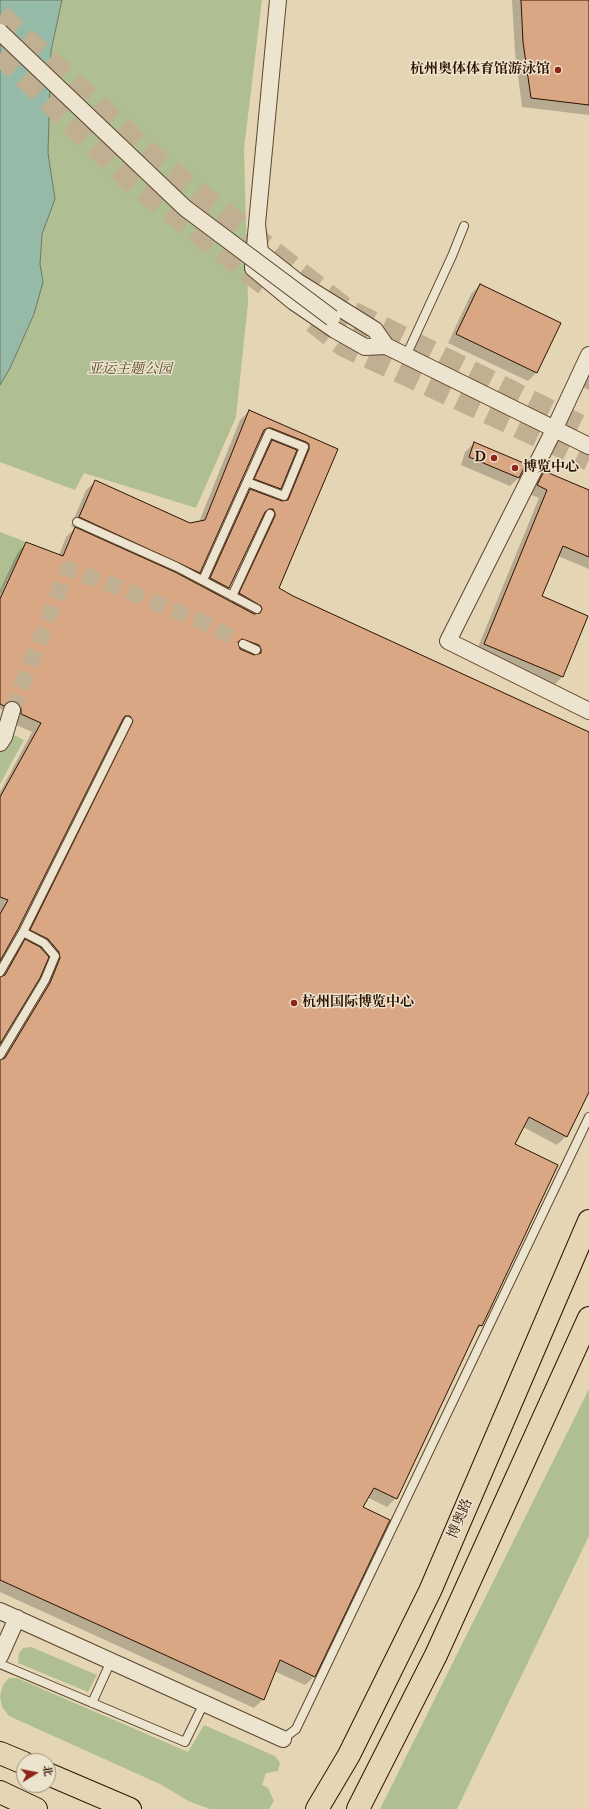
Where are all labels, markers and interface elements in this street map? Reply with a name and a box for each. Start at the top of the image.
place label: 杭州奥体体育馆游泳馆 [410,62,550,78]
marker: 杭州奥体体育馆游泳馆 [553,65,563,75]
park label: 亚运主题公园 [88,362,172,378]
place label: D [475,450,486,466]
marker: D [489,453,499,463]
place label: 博览中心 [523,460,579,476]
marker: 博览中心 [510,463,520,473]
place label: 杭州国际博览中心 [302,995,414,1011]
marker: 杭州国际博览中心 [289,998,299,1008]
street label: 博奥路 [445,1496,477,1542]
north arrow [16,1753,56,1793]
text: 北 [40,1764,55,1778]

